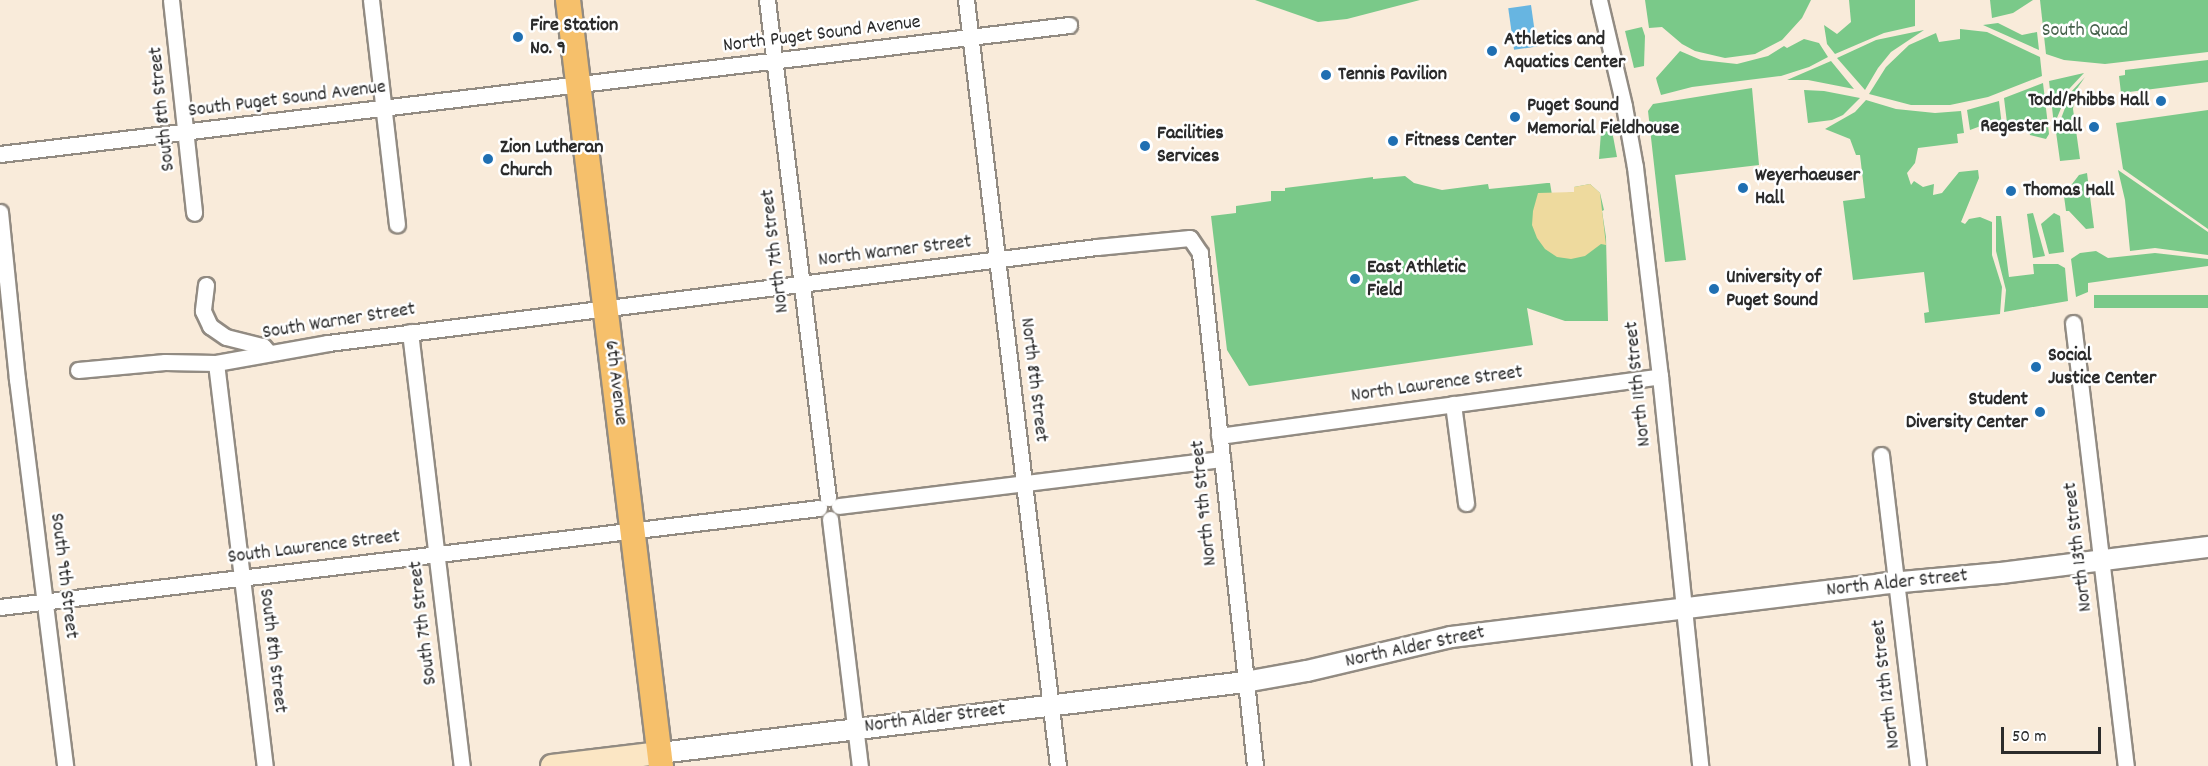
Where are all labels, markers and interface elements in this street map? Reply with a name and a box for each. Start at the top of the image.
street label: North Puget Sound Avenue [722,11,922,59]
place label: Fire Station No. 9 [530,14,618,61]
park label: South Quad [2042,19,2128,43]
place label: Athletics and Aquatics Center [1504,28,1625,75]
marker: Fire Station No. 9 [511,30,525,44]
marker: Athletics and Aquatics Center [1485,44,1499,58]
street label: South 8th Street [145,45,181,173]
place label: Tennis Pavilion [1338,63,1447,87]
marker: Tennis Pavilion [1319,68,1333,82]
street label: South Puget Sound Avenue [187,76,387,124]
place label: Todd/Phibbs Hall [2028,89,2149,113]
place label: Puget Sound Memorial Fieldhouse [1527,94,1679,141]
marker: Todd/Phibbs Hall [2154,94,2168,108]
marker: Puget Sound Memorial Fieldhouse [1508,110,1522,124]
place label: Regester Hall [1980,115,2082,139]
marker: Regester Hall [2087,120,2101,134]
place label: Facilities Services [1157,122,1224,169]
place label: Fitness Center [1405,129,1516,153]
marker: Fitness Center [1386,134,1400,148]
place label: Zion Lutheran Church [500,136,603,183]
marker: Facilities Services [1138,139,1152,153]
marker: Zion Lutheran Church [481,152,495,166]
place label: Weyerhaeuser Hall [1755,164,1860,211]
place label: Thomas Hall [2023,179,2114,203]
marker: Weyerhaeuser Hall [1736,181,1750,195]
marker: Thomas Hall [2004,184,2018,198]
street label: North 7th Street [756,188,796,314]
street label: North Warner Street [817,231,973,273]
place label: East Athletic Field [1367,256,1466,303]
place label: University of Puget Sound [1726,266,1821,313]
marker: East Athletic Field [1348,272,1362,286]
marker: University of Puget Sound [1707,282,1721,296]
street label: South Warner Street [261,298,417,346]
street label: North 8th Street [1013,316,1053,444]
street label: North 11th Street [1620,320,1658,448]
street label: 6th Avenue [598,339,632,427]
place label: Social Justice Center [2048,344,2156,391]
marker: Social Justice Center [2029,360,2043,374]
street label: North Lawrence Street [1350,361,1524,409]
place label: Student Diversity Center [1906,388,2028,435]
marker: Student Diversity Center [2033,405,2047,419]
street label: North 9th Street [1186,439,1224,567]
street label: North 13th Street [2059,481,2099,613]
street label: South 9th Street [43,512,83,640]
street label: South Lawrence Street [226,526,402,570]
street label: South 7th Street [404,560,444,686]
street label: North Alder Street [1825,565,1969,603]
street label: South 8th Street [252,587,292,715]
street label: North 12th Street [1867,618,1907,750]
street label: North Alder Street [1343,622,1487,674]
street label: North Alder Street [863,698,1007,740]
scale bar [2004,715,2104,753]
text: 50 m [2012,725,2047,750]

